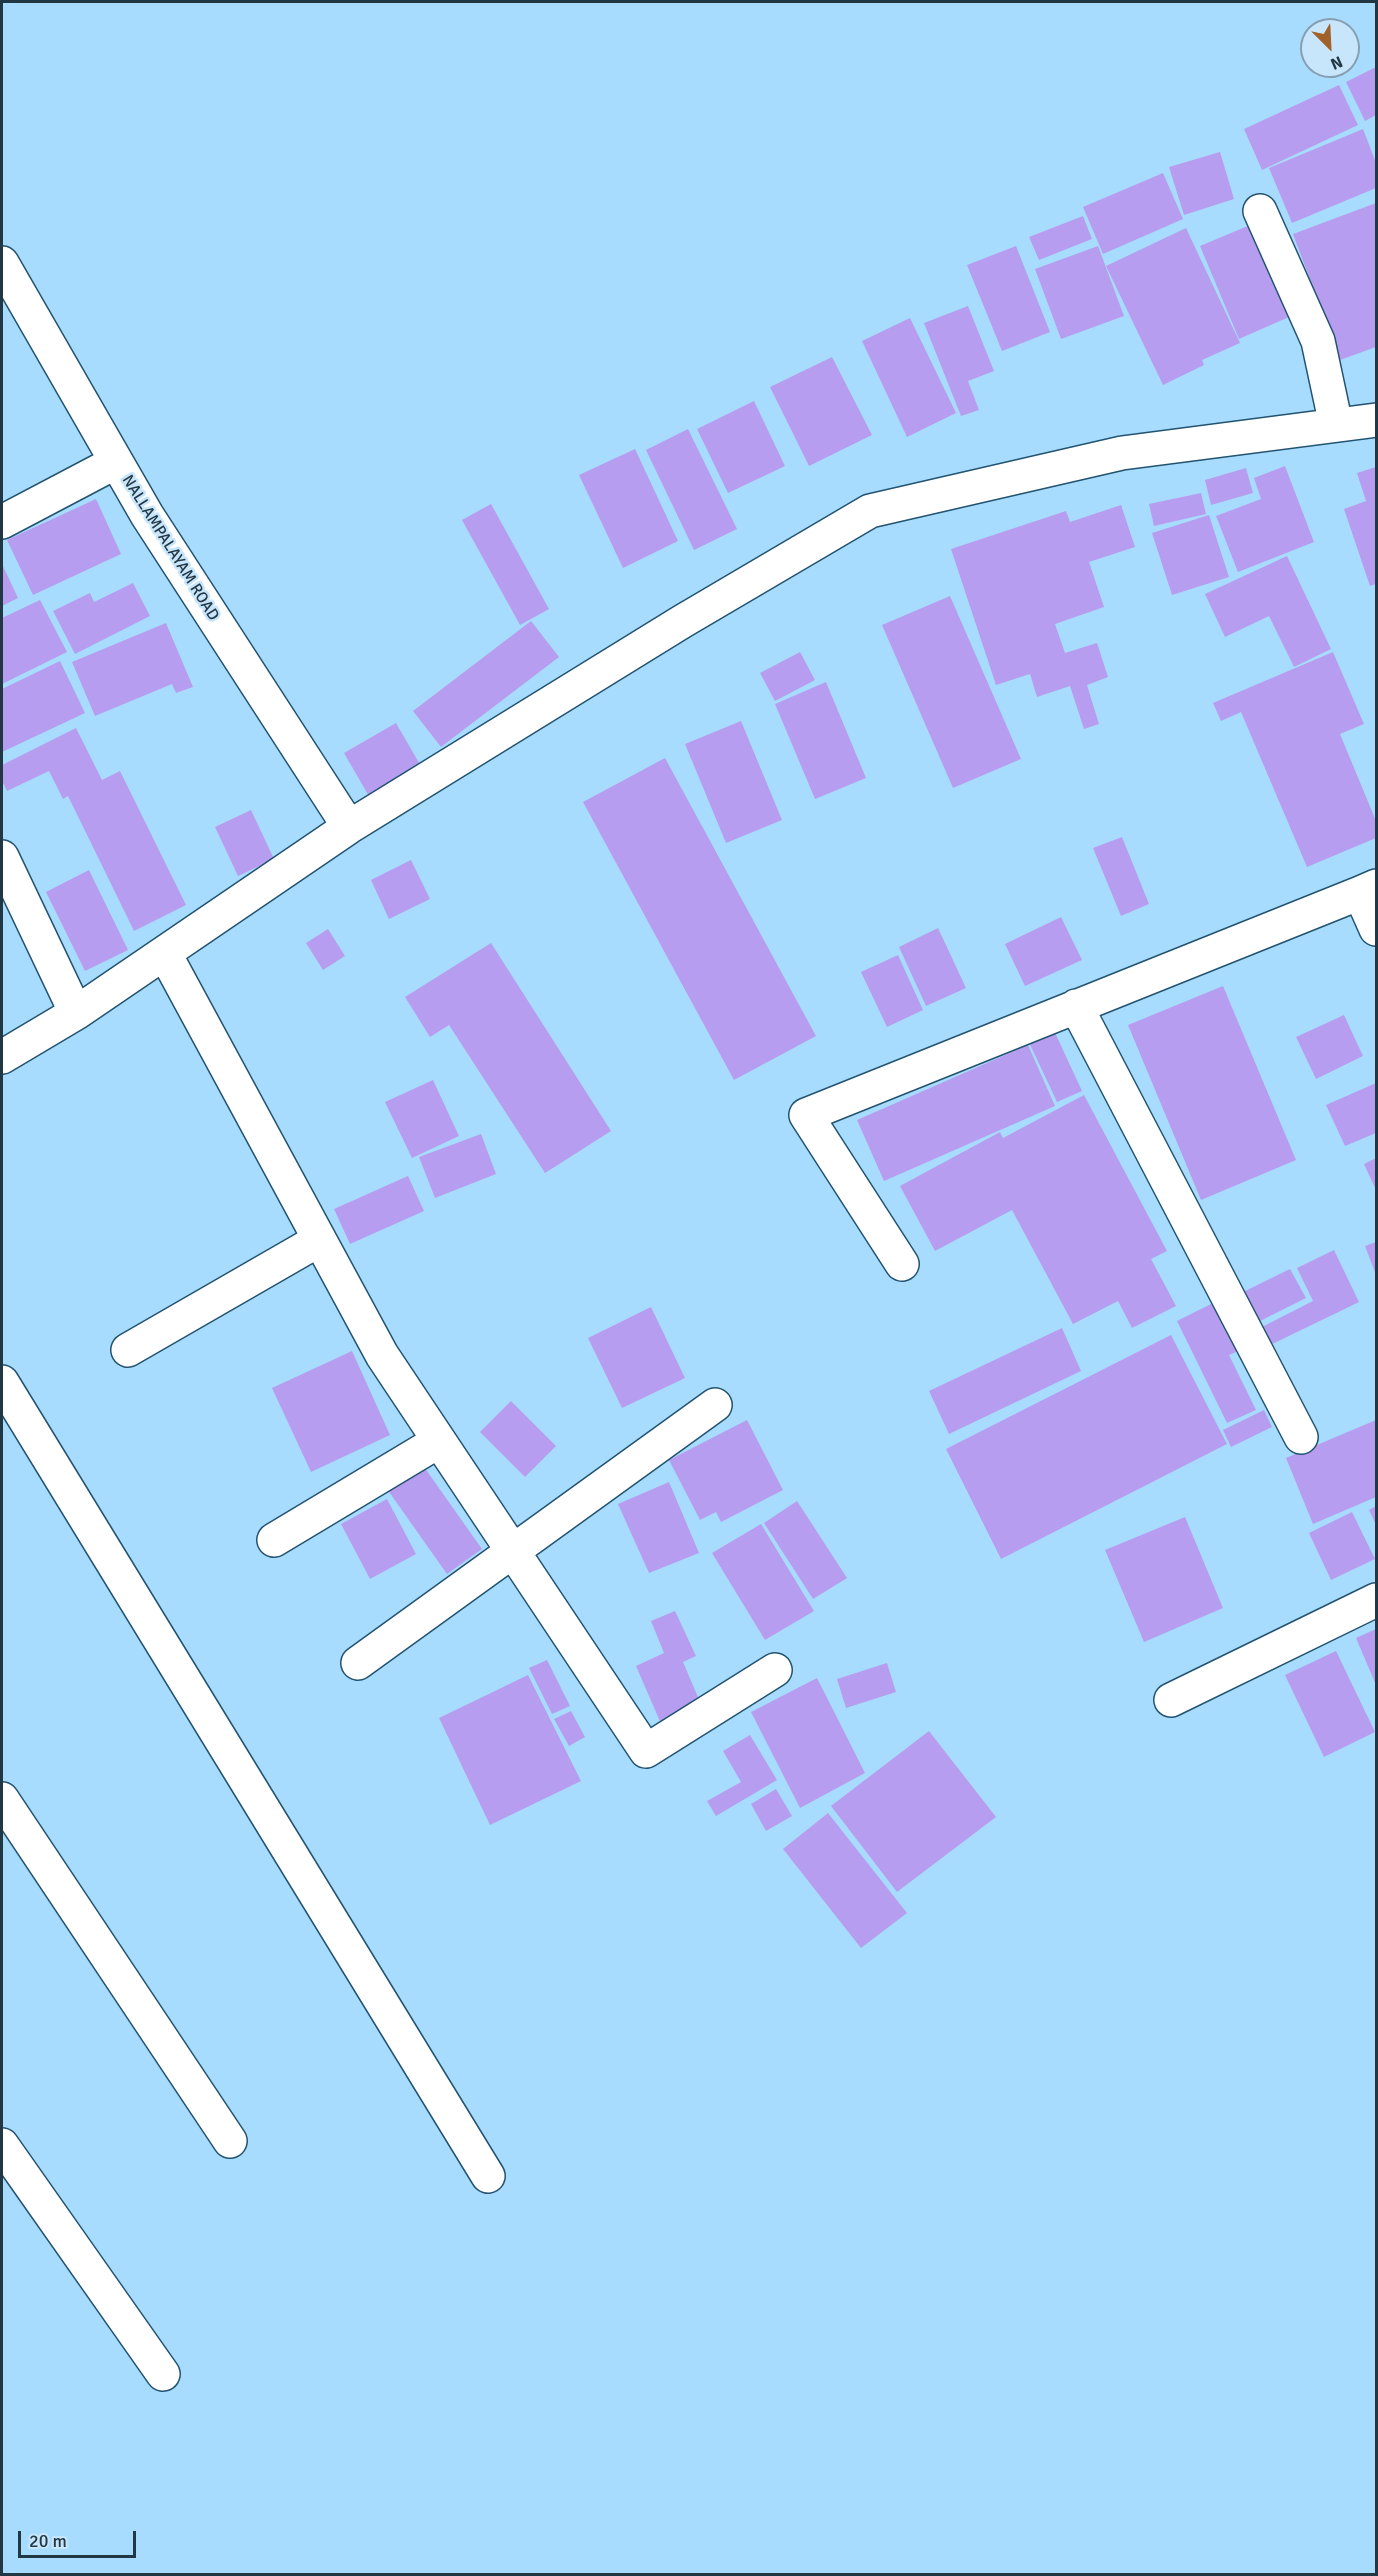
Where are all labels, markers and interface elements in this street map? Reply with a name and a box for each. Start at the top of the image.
north arrow [1300,18,1360,78]
text: N [1327,51,1346,74]
street label: NALLAMPALAYAM ROAD [117,472,223,624]
scale bar [21,2519,140,2557]
text: 20 m [29,2530,67,2552]

